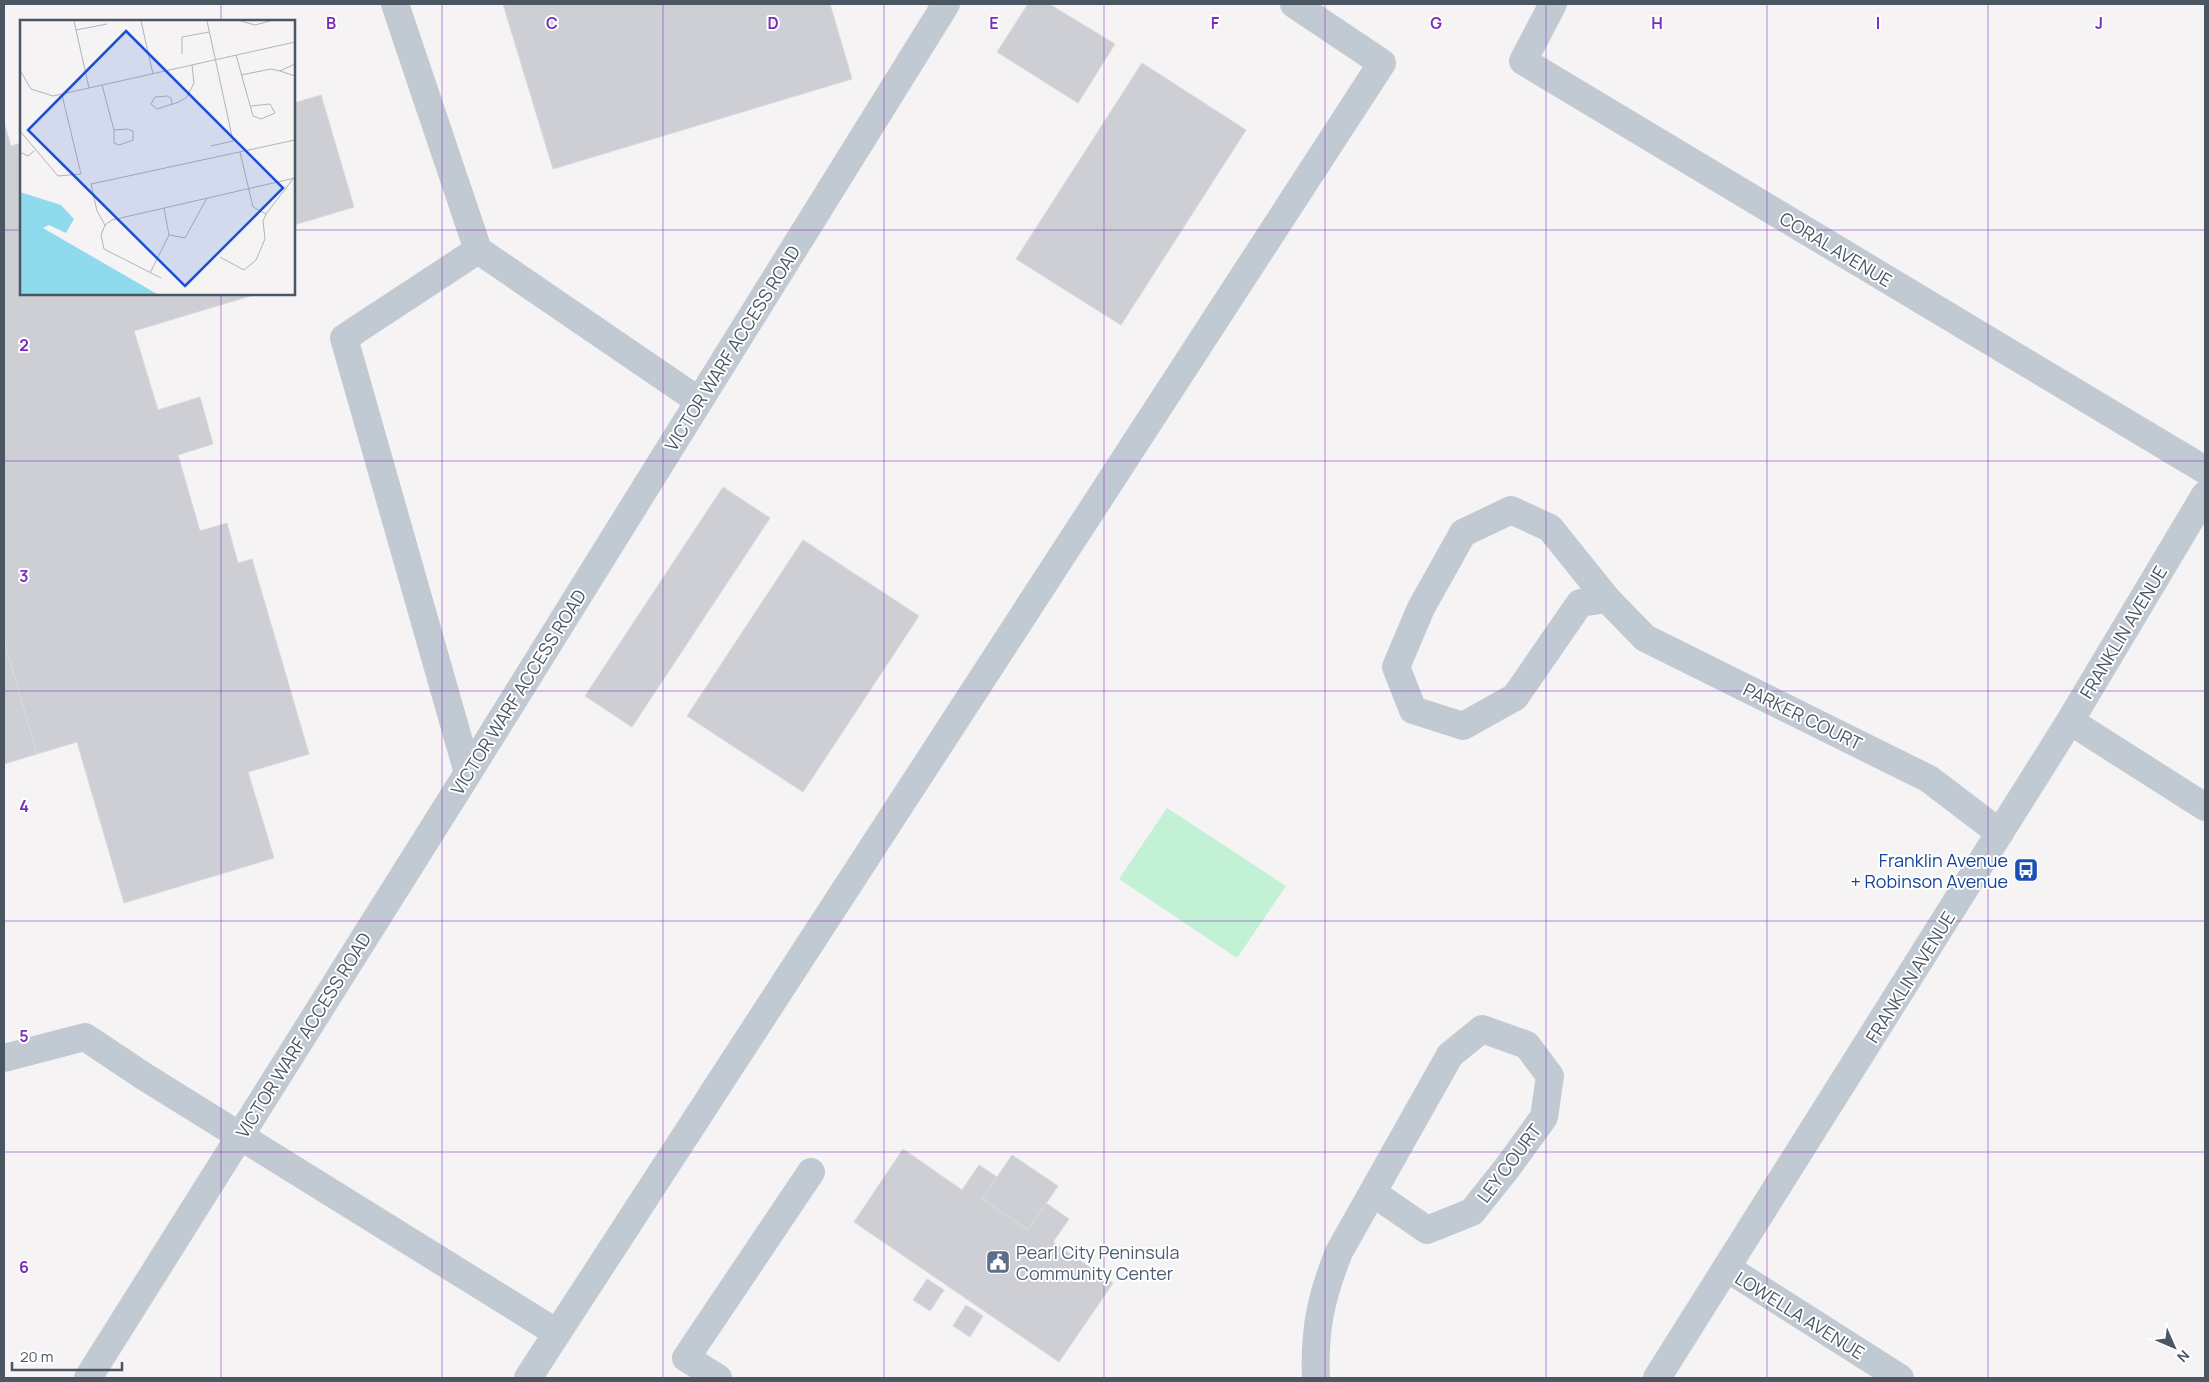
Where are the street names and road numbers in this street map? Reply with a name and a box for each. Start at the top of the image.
street label: CORAL AVENUE [1775,206,1897,292]
street label: VICTOR WARF ACCESS ROAD [659,241,805,455]
street label: FRANKLIN AVENUE [2074,561,2172,703]
street label: VICTOR WARF ACCESS ROAD [445,585,591,799]
street label: PARKER COURT [1740,677,1867,755]
street label: FRANKLIN AVENUE [1860,907,1960,1047]
street label: VICTOR WARF ACCESS ROAD [230,928,376,1142]
street label: LEY COURT [1471,1118,1547,1207]
street label: LOWELLA AVENUE [1731,1266,1869,1364]

